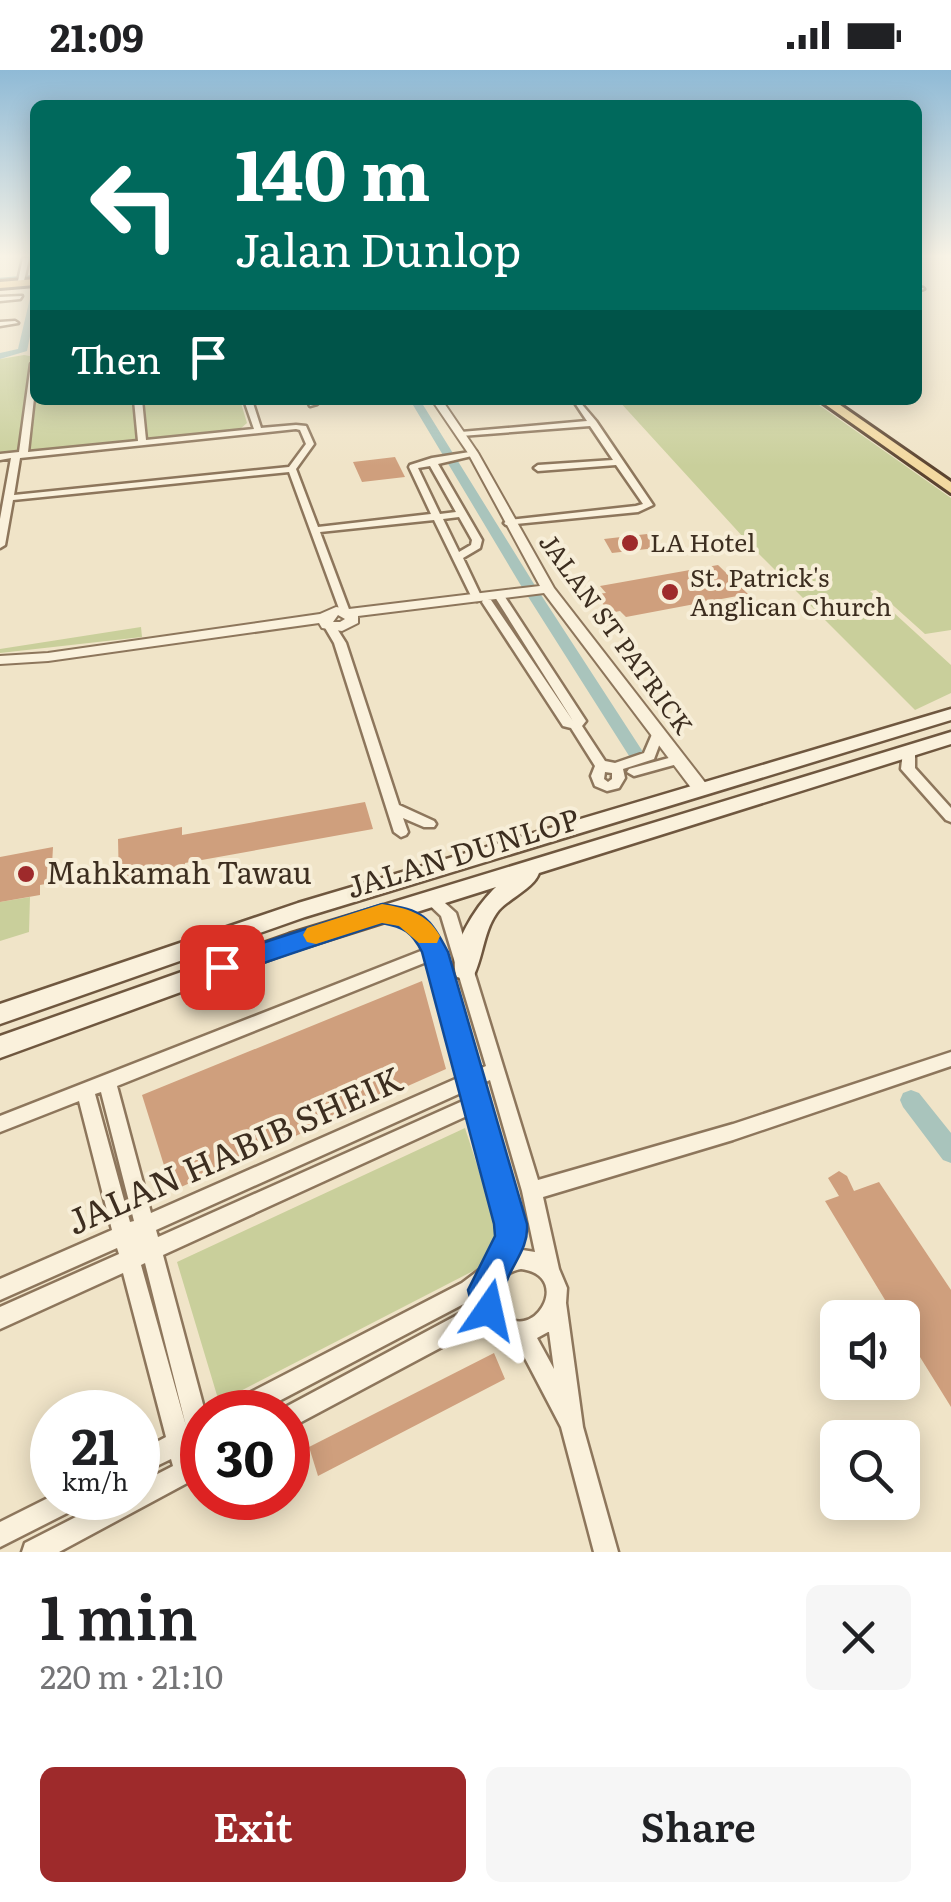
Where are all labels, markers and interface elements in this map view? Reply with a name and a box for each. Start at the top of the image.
text: 21:09 [50,7,144,64]
text: 140 m [235,119,430,223]
icon: left [70,140,200,270]
text: Jalan Dunlop [235,214,521,281]
text: Then [70,329,161,386]
icon: arrive [181,330,236,385]
place label: LA Hotel [650,523,755,560]
street label: JALAN ST PATRICK [531,525,703,742]
marker: LA Hotel [619,532,641,554]
place label: St. Patrick's Anglican Church [690,558,892,624]
marker: St. Patrick's Anglican Church [659,581,681,603]
street label: JALAN DUNLOP [341,795,584,907]
place label: Mahkamah Tawau [46,849,312,893]
marker: Mahkamah Tawau [15,863,37,885]
pin [180,925,265,1010]
icon: arrive [195,940,250,995]
street label: JALAN HABIB SHEIK [57,1051,410,1246]
position arrow [437,1258,541,1362]
map controls [820,1300,920,1520]
button: sound [820,1300,920,1400]
speed limit sign: 30 [180,1390,310,1520]
text: 21 [71,1406,119,1480]
button: search [820,1420,920,1520]
text: km/h [62,1462,128,1499]
text: 1 min [40,1569,198,1658]
button: close [806,1585,911,1690]
text: 220 m · 21:10 [40,1651,223,1699]
button: Exit [40,1767,466,1882]
button: Share [486,1767,911,1882]

